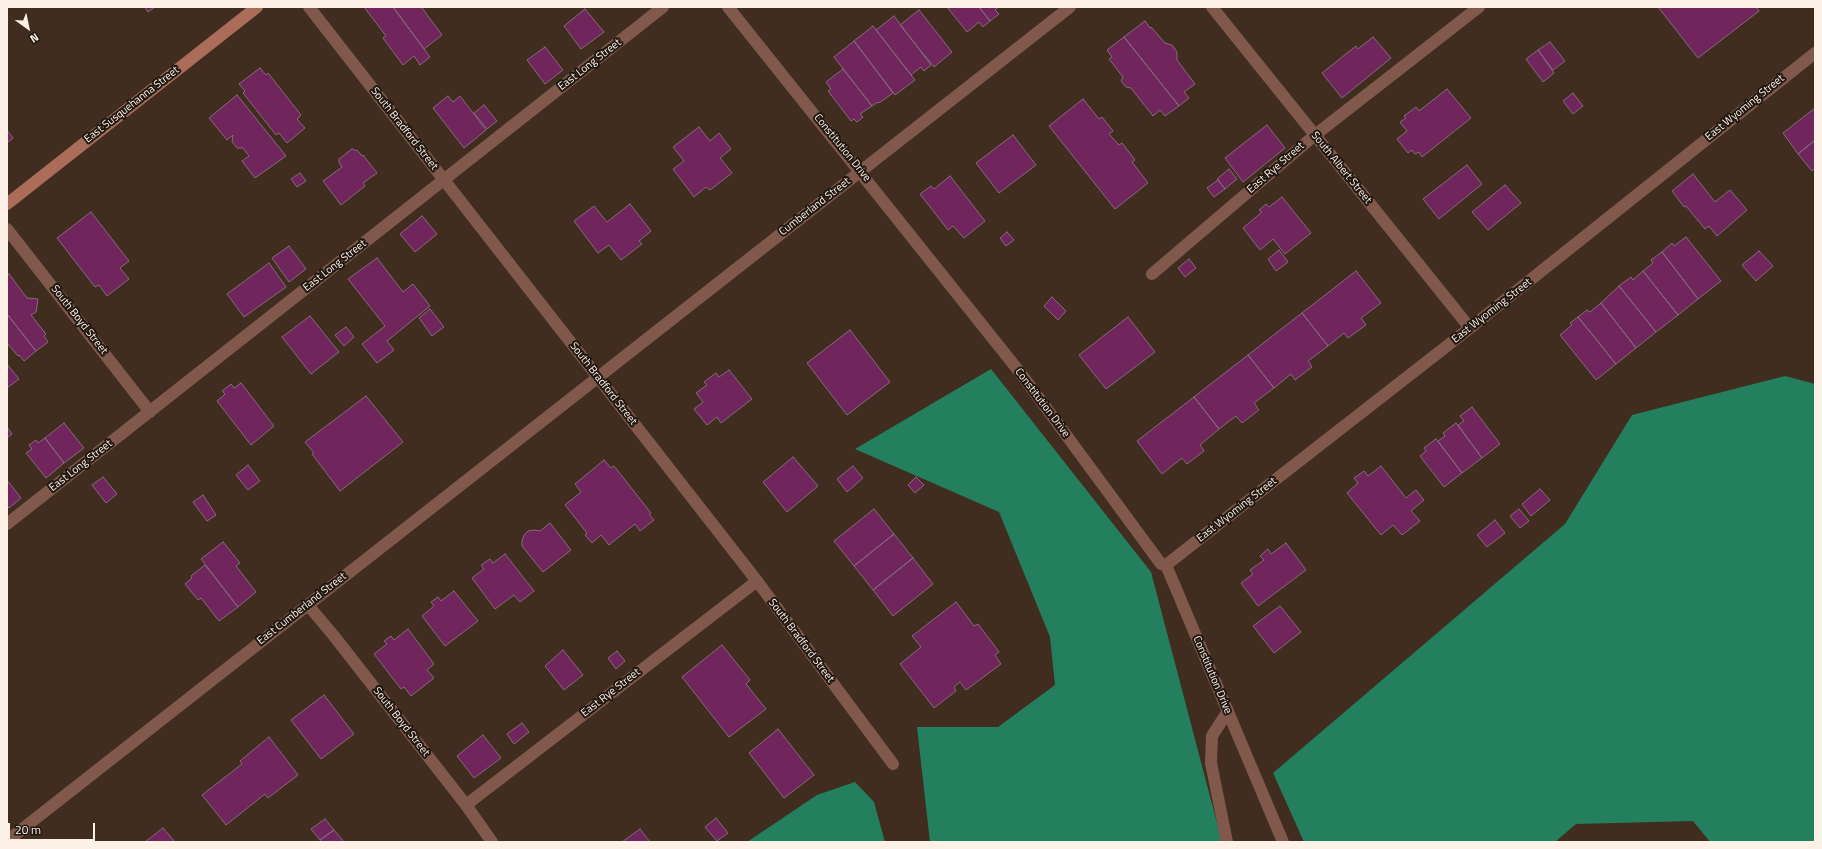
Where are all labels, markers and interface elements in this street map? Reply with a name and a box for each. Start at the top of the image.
north arrow [8,8,48,48]
text: N [27,29,42,47]
street label: East Long Street [556,36,624,94]
street label: East Susquehanna Street [82,64,182,146]
street label: East Wyoming Street [1703,72,1787,144]
street label: South Bradford Street [368,85,440,173]
street label: Constitution Drive [811,112,873,184]
street label: South Albert Street [1308,129,1374,207]
street label: East Rye Street [1245,140,1307,196]
street label: Cumberland Street [777,175,853,239]
street label: East Long Street [301,237,369,295]
street label: East Wyoming Street [1449,276,1535,346]
street label: South Boyd Street [48,283,110,357]
street label: South Bradford Street [567,340,639,428]
street label: Constitution Drive [1012,366,1072,440]
street label: East Long Street [47,437,115,495]
street label: East Wyoming Street [1194,475,1280,545]
street label: East Cumberland Street [255,570,349,648]
street label: South Bradford Street [765,597,837,685]
street label: Constitution Drive [1190,634,1234,716]
street label: East Rye Street [579,666,643,720]
street label: South Boyd Street [370,685,432,759]
scale bar [10,815,97,841]
text: 20 m [15,820,41,839]

